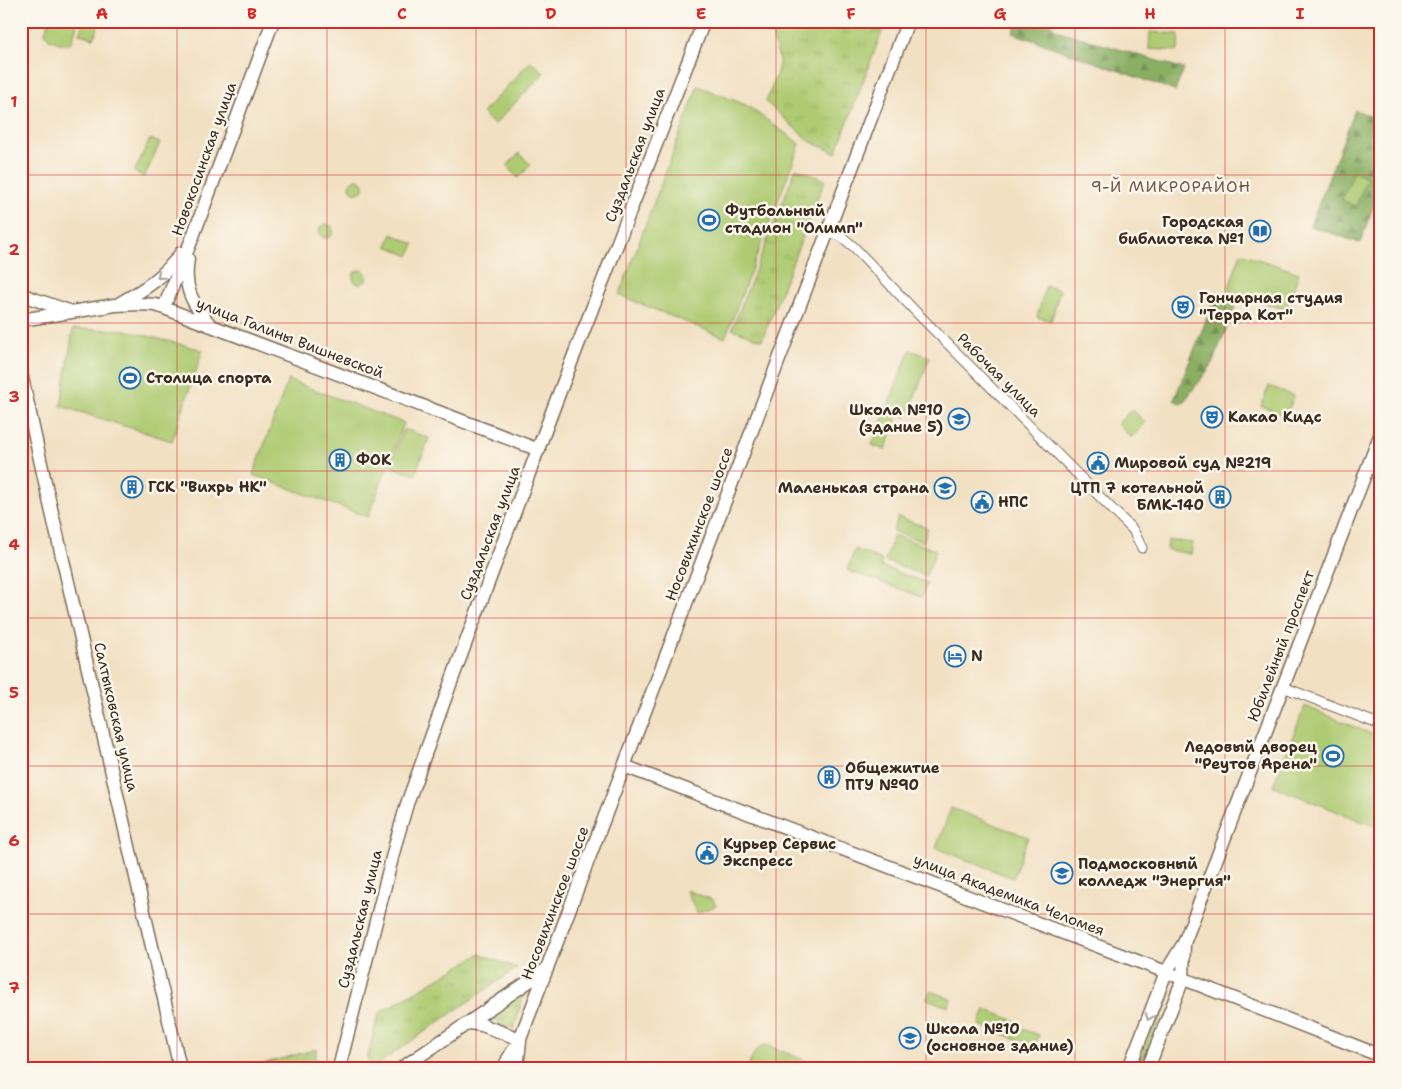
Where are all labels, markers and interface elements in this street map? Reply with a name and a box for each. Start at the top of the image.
text: A [96,3,108,24]
text: B [247,3,257,24]
text: C [397,3,407,24]
text: D [545,3,557,24]
text: E [696,3,706,24]
text: F [846,3,856,24]
text: G [994,3,1007,24]
text: H [1144,3,1156,24]
text: I [1296,3,1305,24]
street label: Новокосинская улица [167,79,241,239]
street label: Суздальская улица [600,84,670,225]
text: 1 [10,91,18,112]
district label: 9-Й МИКРОРАЙОН [1091,176,1251,197]
place label: Футбольный стадион "Олимп" [725,201,863,238]
sports icon: Футбольный стадион "Олимп" [697,208,721,232]
place label: Городская библиотека №1 [1119,212,1244,249]
library icon: Городская библиотека №1 [1248,219,1272,243]
text: 2 [8,239,20,260]
one-way arrow [157,271,166,280]
place label: Гончарная студия "Терра Кот" [1199,288,1343,325]
street label: улица Галины Вишневской [193,293,387,383]
theatre icon: Гончарная студия "Терра Кот" [1171,295,1195,319]
street label: Рабочая улица [953,329,1046,422]
sports icon: Столица спорта [118,366,142,390]
place label: Столица спорта [146,368,272,388]
text: 3 [8,386,20,407]
place label: Школа №10 (здание 5) [849,400,943,437]
theatre icon: Какао Кидс [1200,405,1224,429]
school or university icon: Школа №10 (здание 5) [947,407,971,431]
place label: Какао Кидс [1228,407,1322,427]
street label: Носовихинское шоссе [660,444,738,604]
building icon: ФОК [328,448,352,472]
place label: ФОК [356,450,392,470]
public building icon: Мировой суд №219 [1086,451,1110,475]
place label: Мировой суд №219 [1114,453,1271,473]
street label: Суздальская улица [455,462,525,603]
building icon: ГСК "Вихрь НК" [120,475,144,499]
school or university icon: Маленькая страна [933,476,957,500]
place label: ГСК "Вихрь НК" [148,477,267,497]
place label: Маленькая страна [778,478,930,498]
place label: ЦТП 7 котельной БМК-140 [1070,478,1205,515]
building icon: ЦТП 7 котельной БМК-140 [1208,485,1232,509]
public building icon: НПС [970,490,994,514]
place label: НПС [998,492,1028,512]
text: 4 [8,534,20,555]
street label: Юбилейный проспект [1243,567,1319,724]
street label: Салтыковская улица [89,640,143,794]
hotel icon: N [943,644,967,668]
place label: N [971,646,983,666]
text: 5 [9,682,19,703]
place label: Ледовый дворец "Реутов Арена" [1184,737,1318,774]
sports icon: Ледовый дворец "Реутов Арена" [1321,744,1345,768]
place label: Общежитие ПТУ №90 [845,758,940,795]
building icon: Общежитие ПТУ №90 [817,765,841,789]
street label: Носовихинское шоссе [516,823,594,983]
text: 6 [8,830,20,851]
place label: Курьер Сервис Экспресс [723,834,836,871]
public building icon: Курьер Сервис Экспресс [695,841,719,865]
street label: Суздальская улица [333,847,387,990]
street label: улица Академика Челомея [911,849,1107,941]
place label: Подмосковный колледж "Энергия" [1078,854,1231,891]
school or university icon: Подмосковный колледж "Энергия" [1050,861,1074,885]
text: 7 [8,977,20,998]
one-way arrow [1145,1013,1155,1021]
place label: Школа №10 (основное здание) [926,1019,1074,1056]
school or university icon: Школа №10 (основное здание) [898,1026,922,1050]

